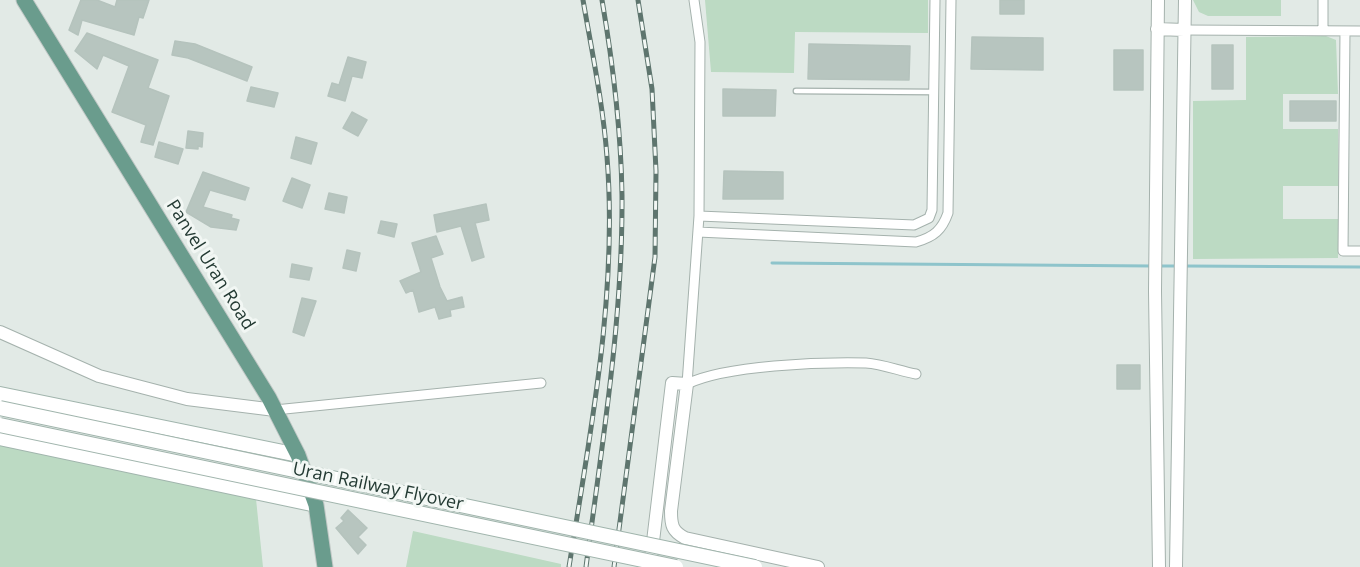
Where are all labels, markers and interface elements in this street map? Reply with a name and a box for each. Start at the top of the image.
street label: Panvel Uran Road [161,196,259,334]
street label: Uran Railway Flyover [291,458,465,516]

